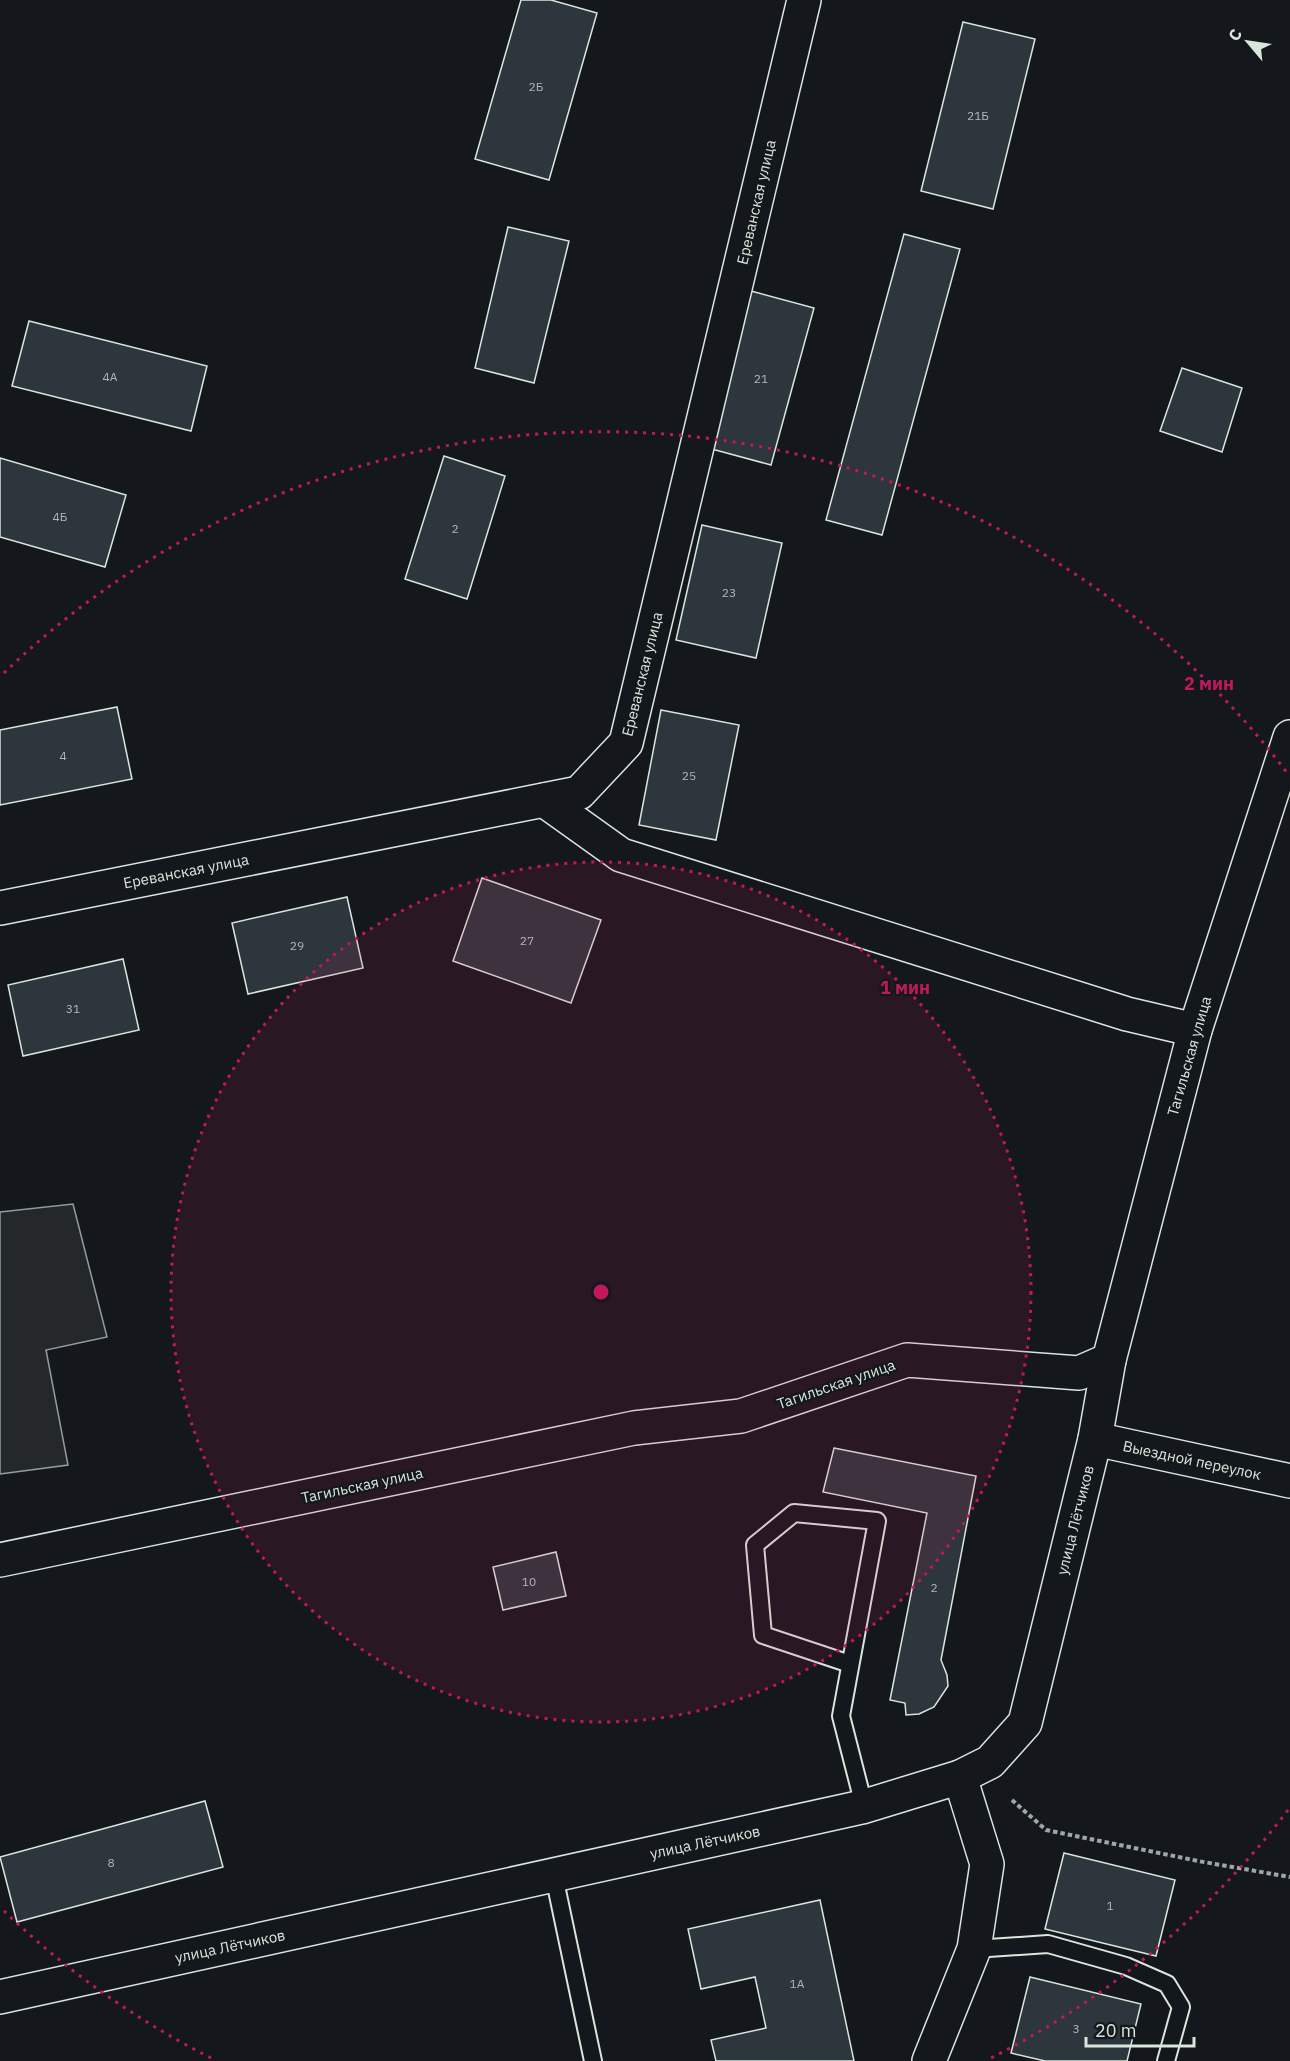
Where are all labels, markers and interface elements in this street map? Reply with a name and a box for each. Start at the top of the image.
north arrow [1218,12,1278,72]
text: С [1224,25,1246,44]
house number: 2Б [529,79,543,94]
house number: 21Б [967,108,989,123]
street label: Ереванская улица [732,138,780,266]
house number: 4А [103,369,118,384]
house number: 21 [754,371,768,386]
house number: 4Б [53,509,67,524]
house number: 2 [451,521,459,536]
house number: 23 [722,585,736,600]
street label: Ереванская улица [617,610,667,738]
text: 2 мин [1184,672,1234,695]
house number: 4 [59,748,67,763]
house number: 25 [682,768,696,783]
street label: Ереванская улица [122,850,250,892]
house number: 27 [520,933,534,948]
house number: 29 [290,938,304,953]
text: 1 мин [880,976,930,999]
street label: Тагильская улица [1163,994,1215,1118]
house number: 31 [66,1001,80,1016]
centre of rings [591,1282,611,1302]
street label: Тагильская улица [774,1355,898,1413]
street label: Выездной переулок [1121,1436,1263,1484]
street label: Тагильская улица [299,1463,425,1507]
street label: улица Лётчиков [1052,1463,1098,1577]
house number: 10 [522,1574,536,1589]
house number: 2 [930,1580,938,1595]
street label: улица Лётчиков [648,1821,762,1863]
house number: 8 [107,1855,115,1870]
house number: 1 [1106,1898,1114,1913]
street label: улица Лётчиков [173,1925,287,1967]
house number: 1А [790,1976,805,1991]
scale bar [1086,2010,1194,2048]
text: 20 m [1095,2019,1137,2042]
house number: 3 [1072,2021,1080,2036]

